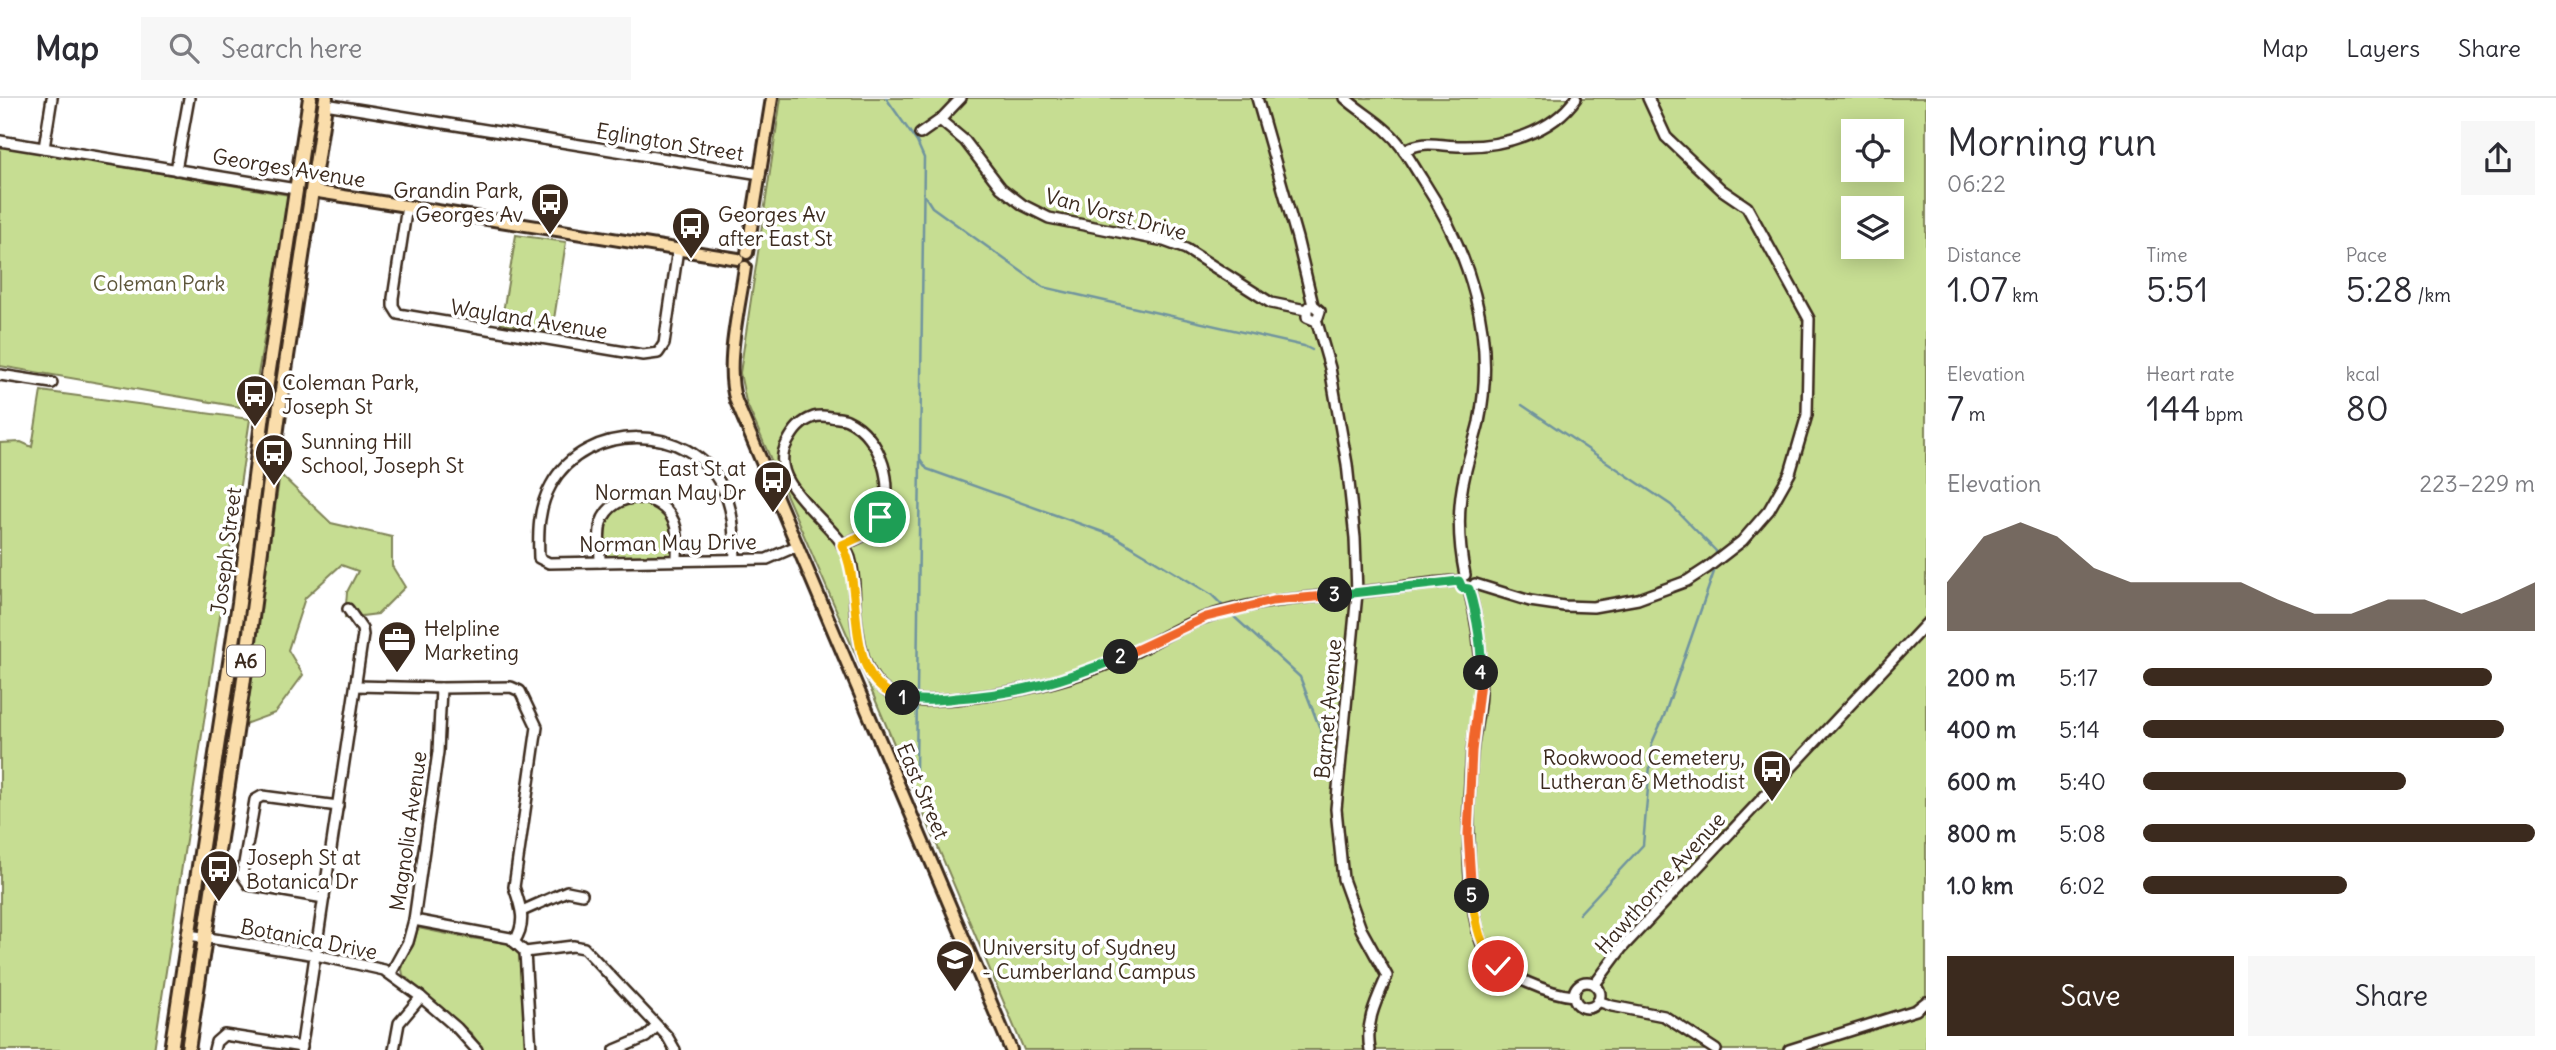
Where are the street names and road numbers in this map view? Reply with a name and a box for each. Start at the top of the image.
street label: Eglington Street [594,117,746,167]
street label: Georges Avenue [211,143,367,193]
street label: Van Vorst Drive [1042,182,1190,246]
street label: Wayland Avenue [448,293,610,345]
street label: Joseph Street [205,486,247,616]
street label: Norman May Drive [579,528,757,558]
street label: Barnet Avenue [1308,638,1348,780]
road number: A6 [227,646,265,676]
street label: East Street [891,739,955,843]
street label: Magnolia Avenue [383,749,433,913]
street label: Hawthorne Avenue [1589,806,1731,960]
street label: Botanica Drive [238,913,380,965]

